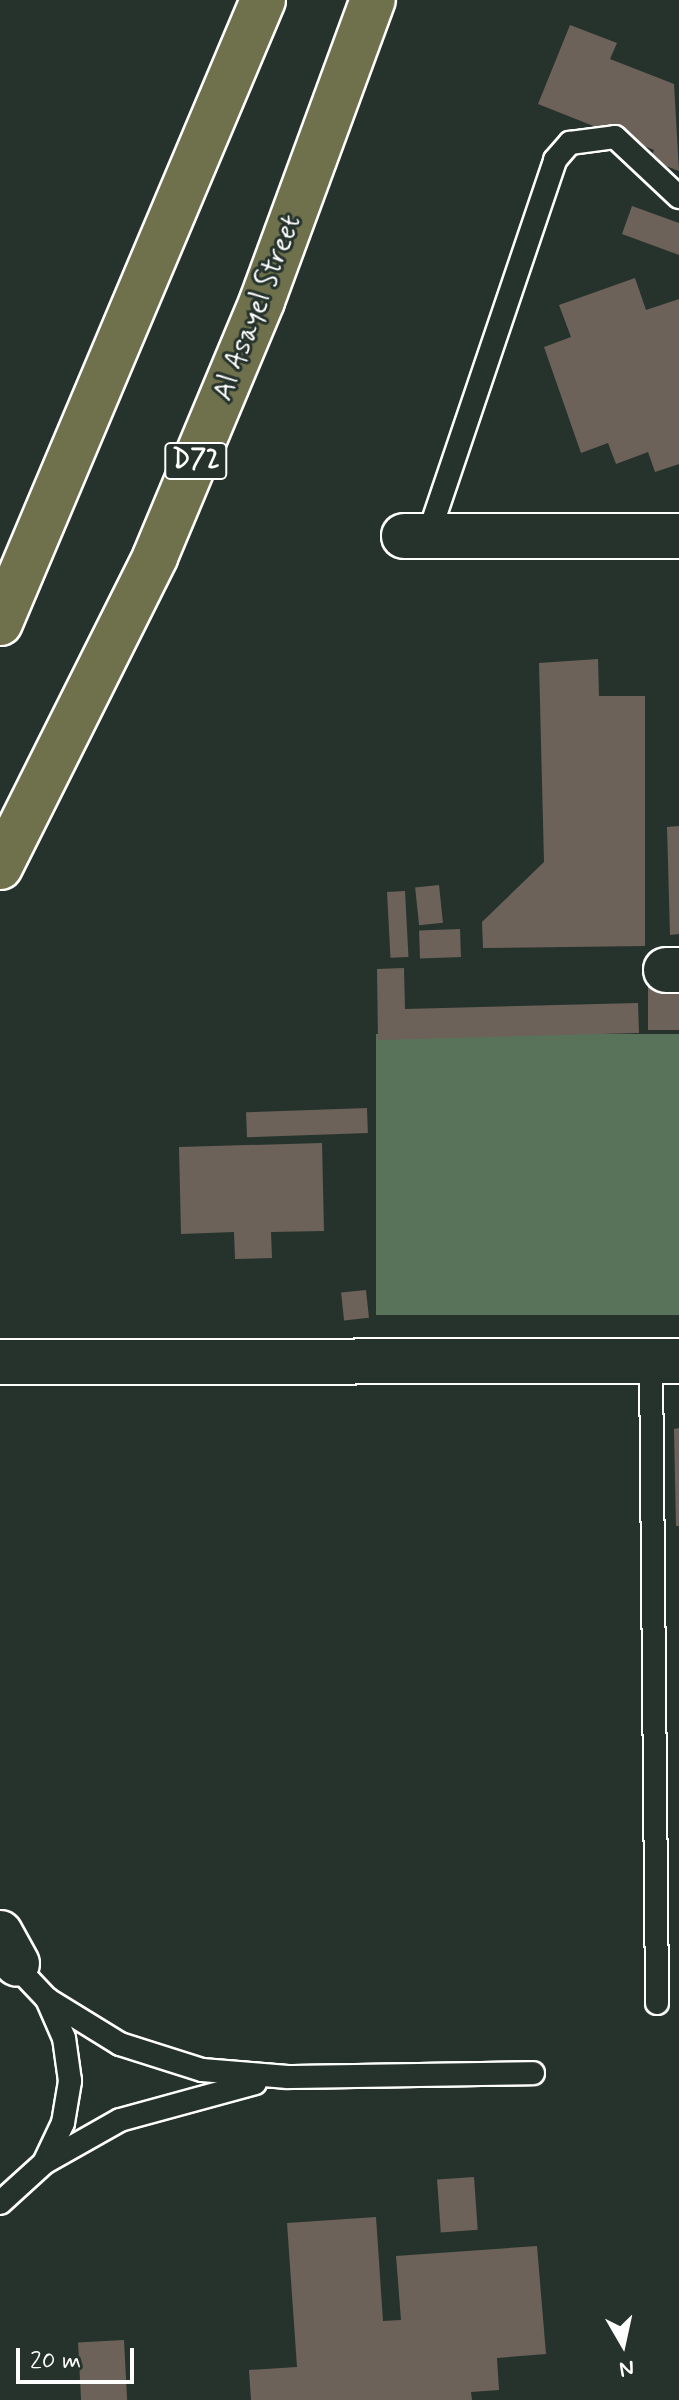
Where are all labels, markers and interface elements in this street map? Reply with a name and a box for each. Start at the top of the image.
street label: Al Asayel Street [207,210,309,406]
road number: D72 [164,439,228,483]
north arrow [583,2304,663,2384]
scale bar [20,2332,138,2382]
text: 20 m [30,2346,81,2377]
text: N [617,2353,636,2383]

